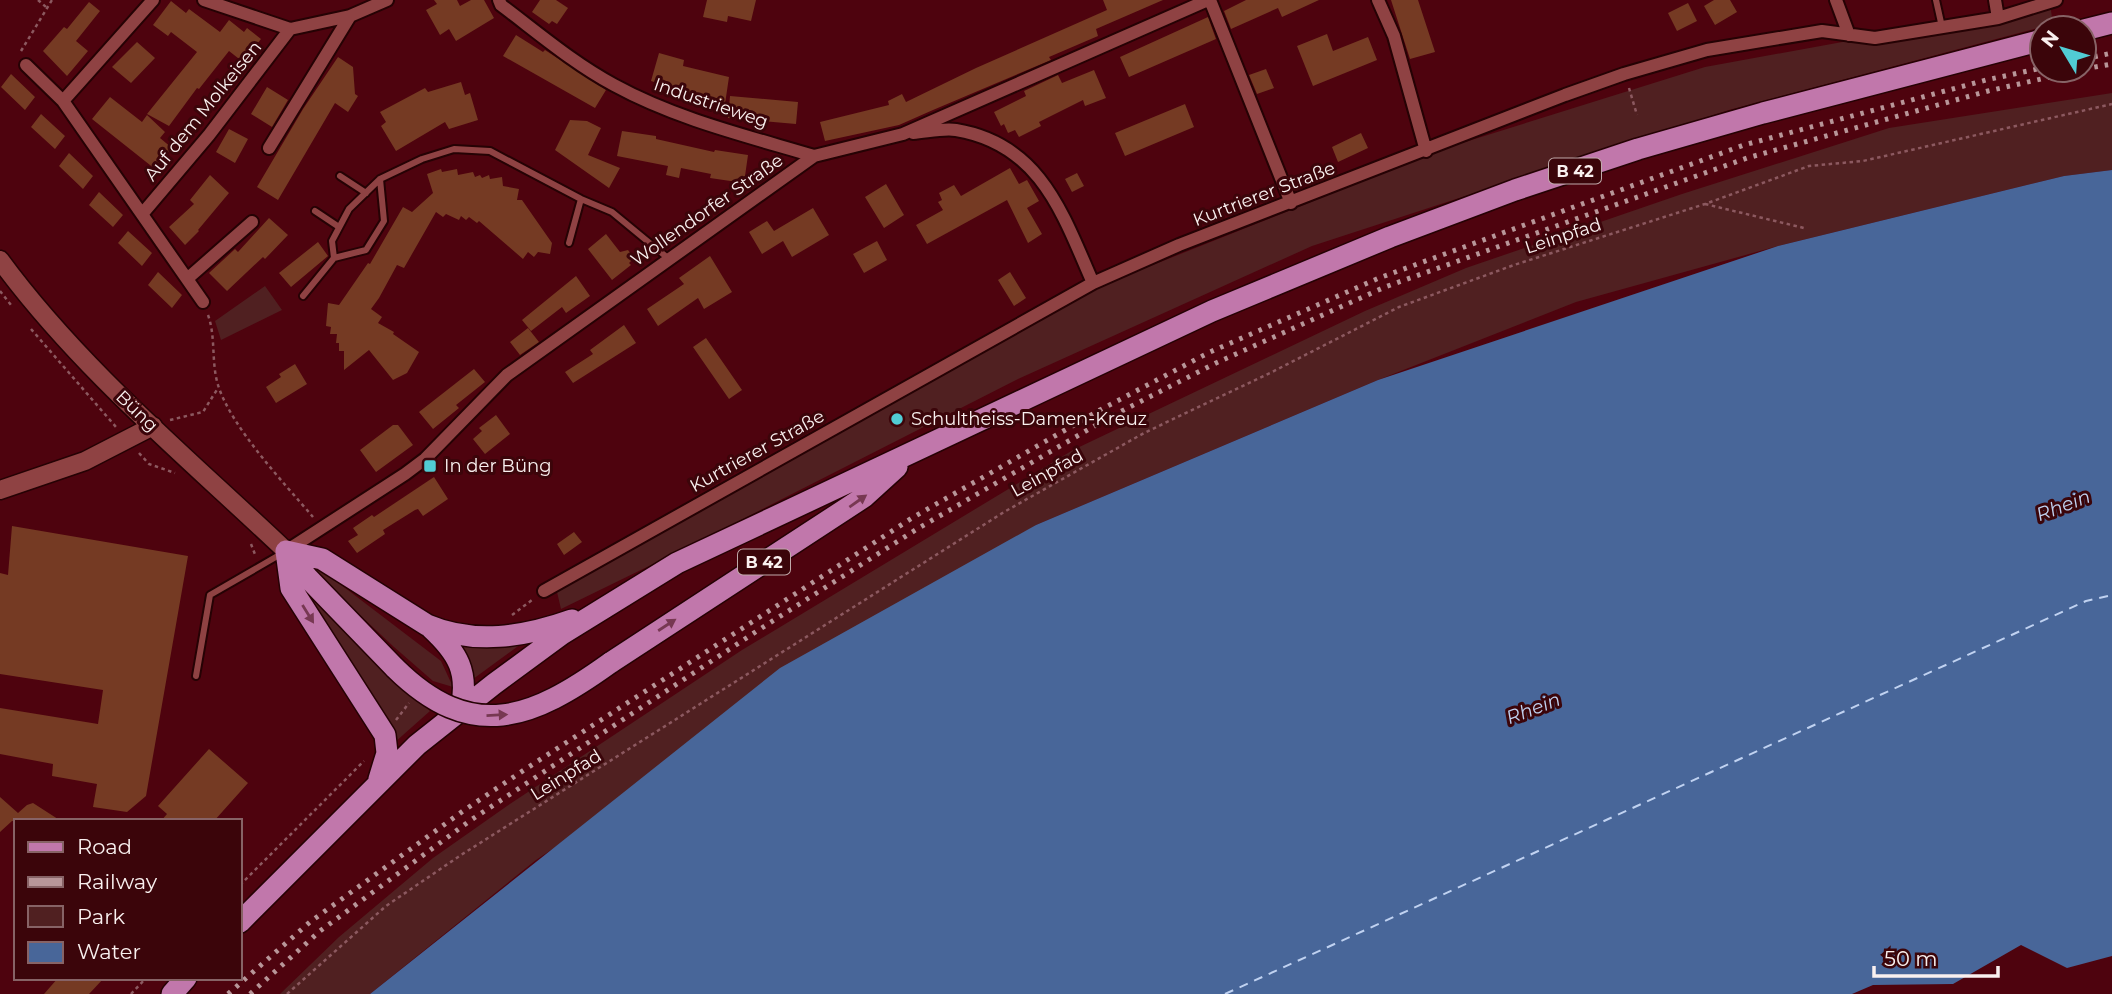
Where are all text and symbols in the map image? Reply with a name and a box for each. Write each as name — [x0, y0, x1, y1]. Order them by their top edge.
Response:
north arrow — [2028, 14, 2098, 84]
text: N — [2036, 26, 2064, 52]
street label: Auf dem Molkeisen — [140, 37, 266, 185]
street label: Industrieweg — [651, 73, 771, 133]
street label: Wollendorfer Straße — [627, 149, 787, 271]
street label: Kurtrierer Straße — [1190, 157, 1338, 231]
road number: B 42 — [1549, 158, 1601, 183]
street label: Leinpfad — [1522, 213, 1604, 259]
street label: Büng — [111, 386, 163, 436]
street label: Kurtrierer Straße — [686, 405, 828, 497]
place label: Schultheiss-Damen-Kreuz — [911, 408, 1147, 430]
marker: Schultheiss-Damen-Kreuz — [889, 411, 905, 427]
street label: Leinpfad — [1007, 444, 1087, 502]
place label: In der Büng — [444, 455, 552, 477]
marker: In der Büng — [422, 458, 438, 474]
water label: Rhein — [2033, 485, 2093, 526]
one-way arrow — [849, 494, 867, 508]
road number: B 42 — [738, 550, 790, 575]
one-way arrow — [301, 604, 314, 624]
one-way arrow — [657, 619, 677, 632]
water label: Rhein — [1503, 688, 1563, 729]
one-way arrow — [487, 709, 509, 720]
street label: Leinpfad — [527, 745, 605, 805]
legend — [14, 819, 242, 980]
text: Road — [77, 834, 132, 859]
text: Railway — [77, 869, 158, 894]
text: Park — [77, 904, 125, 929]
scale bar — [1874, 934, 1998, 978]
text: Water — [77, 939, 141, 964]
text: 50 m — [1884, 946, 1938, 971]

